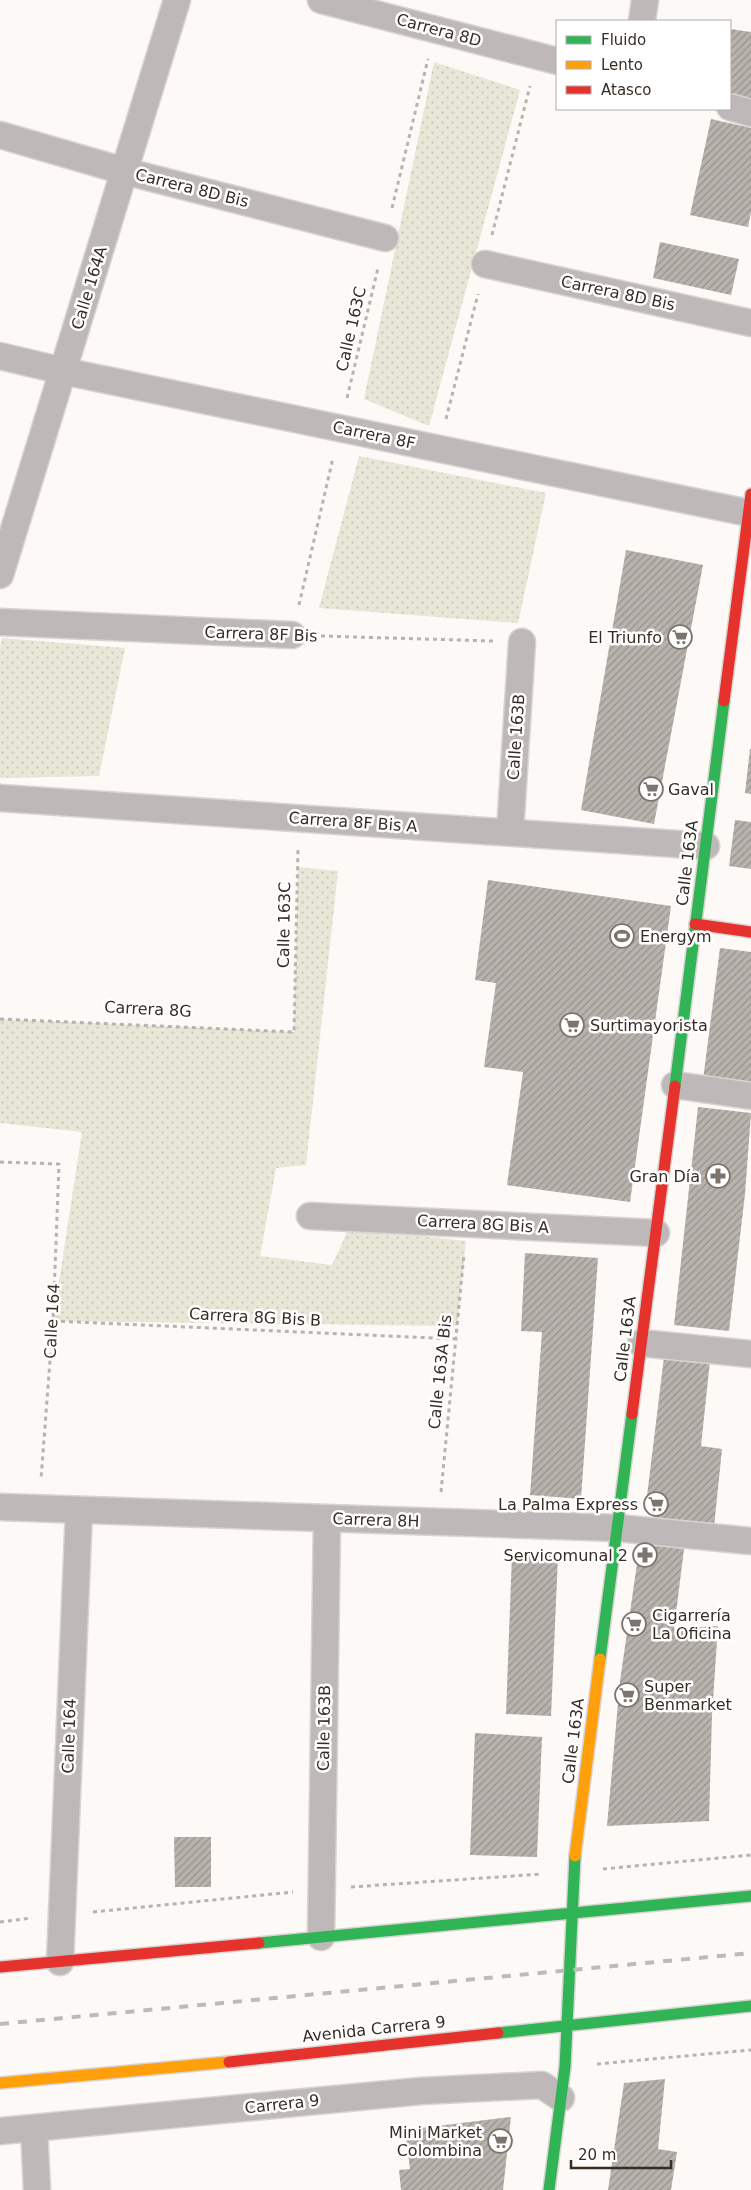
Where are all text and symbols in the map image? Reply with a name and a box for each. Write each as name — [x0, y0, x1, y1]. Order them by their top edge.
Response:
street label: Carrera 8D — [394, 10, 484, 50]
legend — [556, 20, 731, 110]
text: Fluido — [601, 31, 646, 49]
text: Lento — [601, 56, 643, 74]
text: Atasco — [601, 81, 651, 99]
street label: Carrera 8D Bis — [133, 165, 251, 211]
street label: Calle 164A — [67, 244, 111, 332]
street label: Carrera 8D Bis — [559, 272, 677, 314]
street label: Calle 163C — [332, 285, 370, 373]
street label: Carrera 8F — [331, 417, 417, 453]
street label: Carrera 8F Bis — [204, 623, 318, 645]
supermarket icon: El Triunfo — [667, 624, 693, 650]
place label: El Triunfo — [588, 628, 662, 647]
street label: Calle 163B — [504, 693, 528, 781]
supermarket icon: Gaval — [638, 776, 664, 802]
place label: Gaval — [668, 780, 714, 799]
street label: Carrera 8F Bis A — [288, 808, 418, 836]
street label: Calle 163A — [672, 819, 702, 907]
street label: Calle 163C — [274, 882, 294, 968]
sports icon: Energym — [609, 923, 635, 949]
place label: Energym — [640, 927, 712, 946]
street label: Carrera 8G — [104, 997, 192, 1021]
supermarket icon: Surtimayorista — [559, 1012, 585, 1038]
place label: Surtimayorista — [590, 1016, 708, 1035]
pharmacy icon: Gran Día — [705, 1163, 731, 1189]
place label: Gran Día — [629, 1167, 700, 1186]
street label: Carrera 8G Bis A — [416, 1211, 550, 1237]
street label: Calle 164 — [41, 1283, 63, 1359]
street label: Calle 163A — [610, 1295, 640, 1383]
street label: Carrera 8G Bis B — [188, 1304, 322, 1330]
street label: Calle 163A Bis — [425, 1314, 455, 1430]
supermarket icon: La Palma Express — [643, 1491, 669, 1517]
place label: La Palma Express — [498, 1495, 638, 1514]
street label: Carrera 8H — [332, 1509, 420, 1531]
pharmacy icon: Servicomunal 2 — [632, 1542, 658, 1568]
place label: Servicomunal 2 — [504, 1546, 628, 1565]
place label: Cigarrería La Oficina — [652, 1606, 732, 1643]
supermarket icon: Cigarrería La Oficina — [621, 1611, 647, 1637]
place label: Super Benmarket — [644, 1677, 732, 1714]
supermarket icon: Super Benmarket — [614, 1682, 640, 1708]
street label: Calle 163B — [314, 1685, 334, 1771]
street label: Calle 163A — [558, 1697, 588, 1785]
street label: Calle 164 — [58, 1698, 80, 1774]
street label: Avenida Carrera 9 — [301, 2012, 447, 2046]
street label: Carrera 9 — [244, 2091, 320, 2117]
place label: Mini Market Colombina — [389, 2123, 482, 2160]
supermarket icon: Mini Market Colombina — [487, 2128, 513, 2154]
scale bar — [571, 2138, 671, 2170]
text: 20 m — [578, 2146, 616, 2164]

